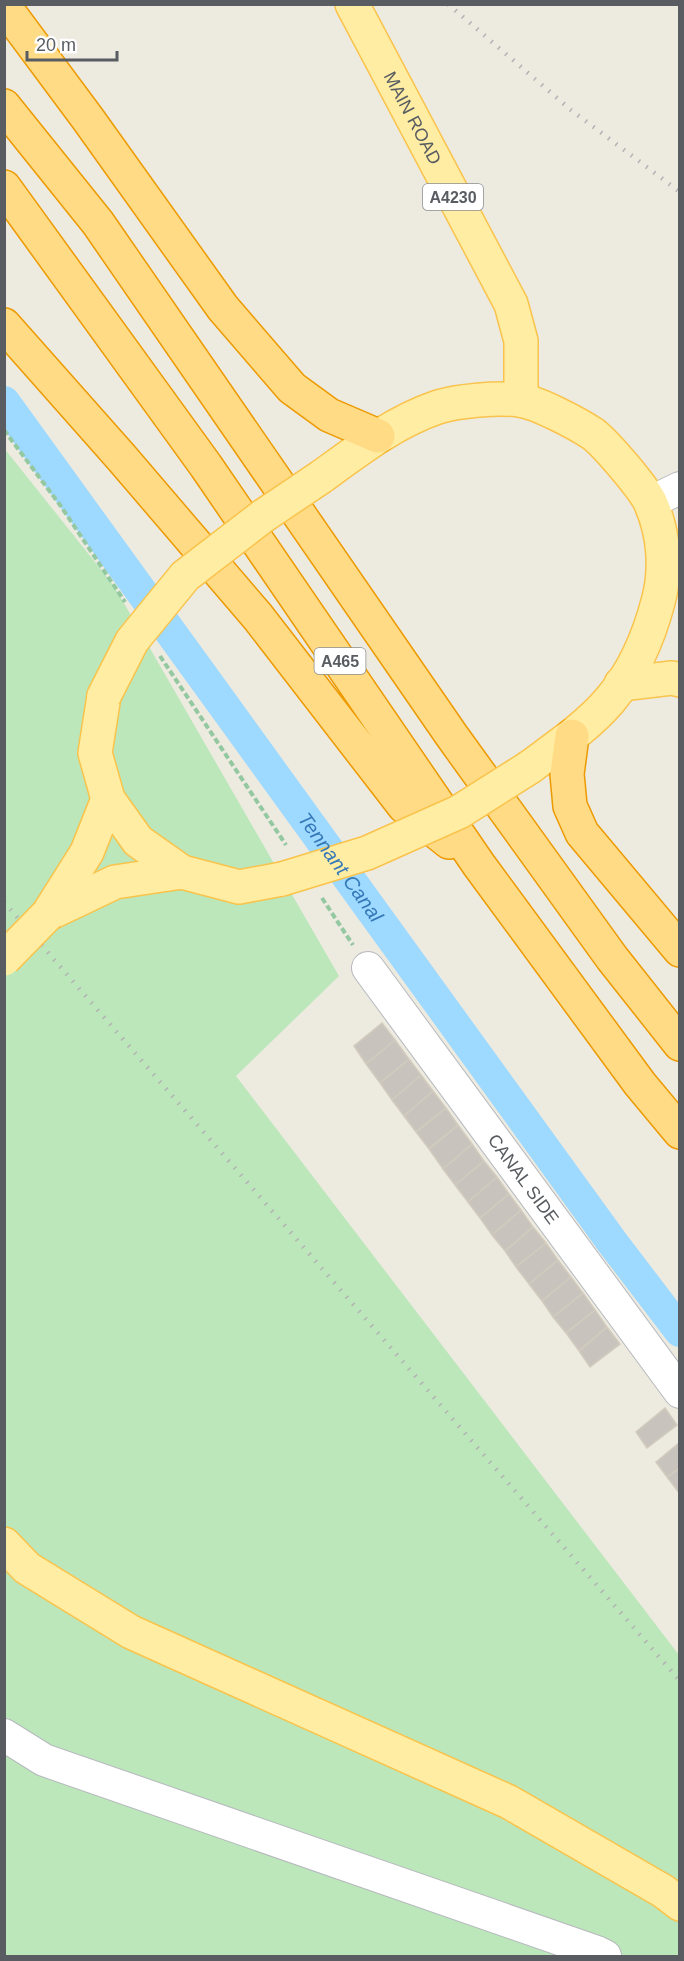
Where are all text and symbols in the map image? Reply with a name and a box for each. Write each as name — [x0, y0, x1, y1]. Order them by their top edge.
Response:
scale bar — [27, 24, 117, 62]
text: 20 m — [36, 35, 76, 55]
street label: MAIN ROAD — [380, 68, 445, 168]
road number: A4230 — [423, 184, 483, 210]
road number: A465 — [314, 648, 366, 674]
water label: Tennant Canal — [294, 808, 388, 926]
street label: CANAL SIDE — [484, 1130, 563, 1228]

